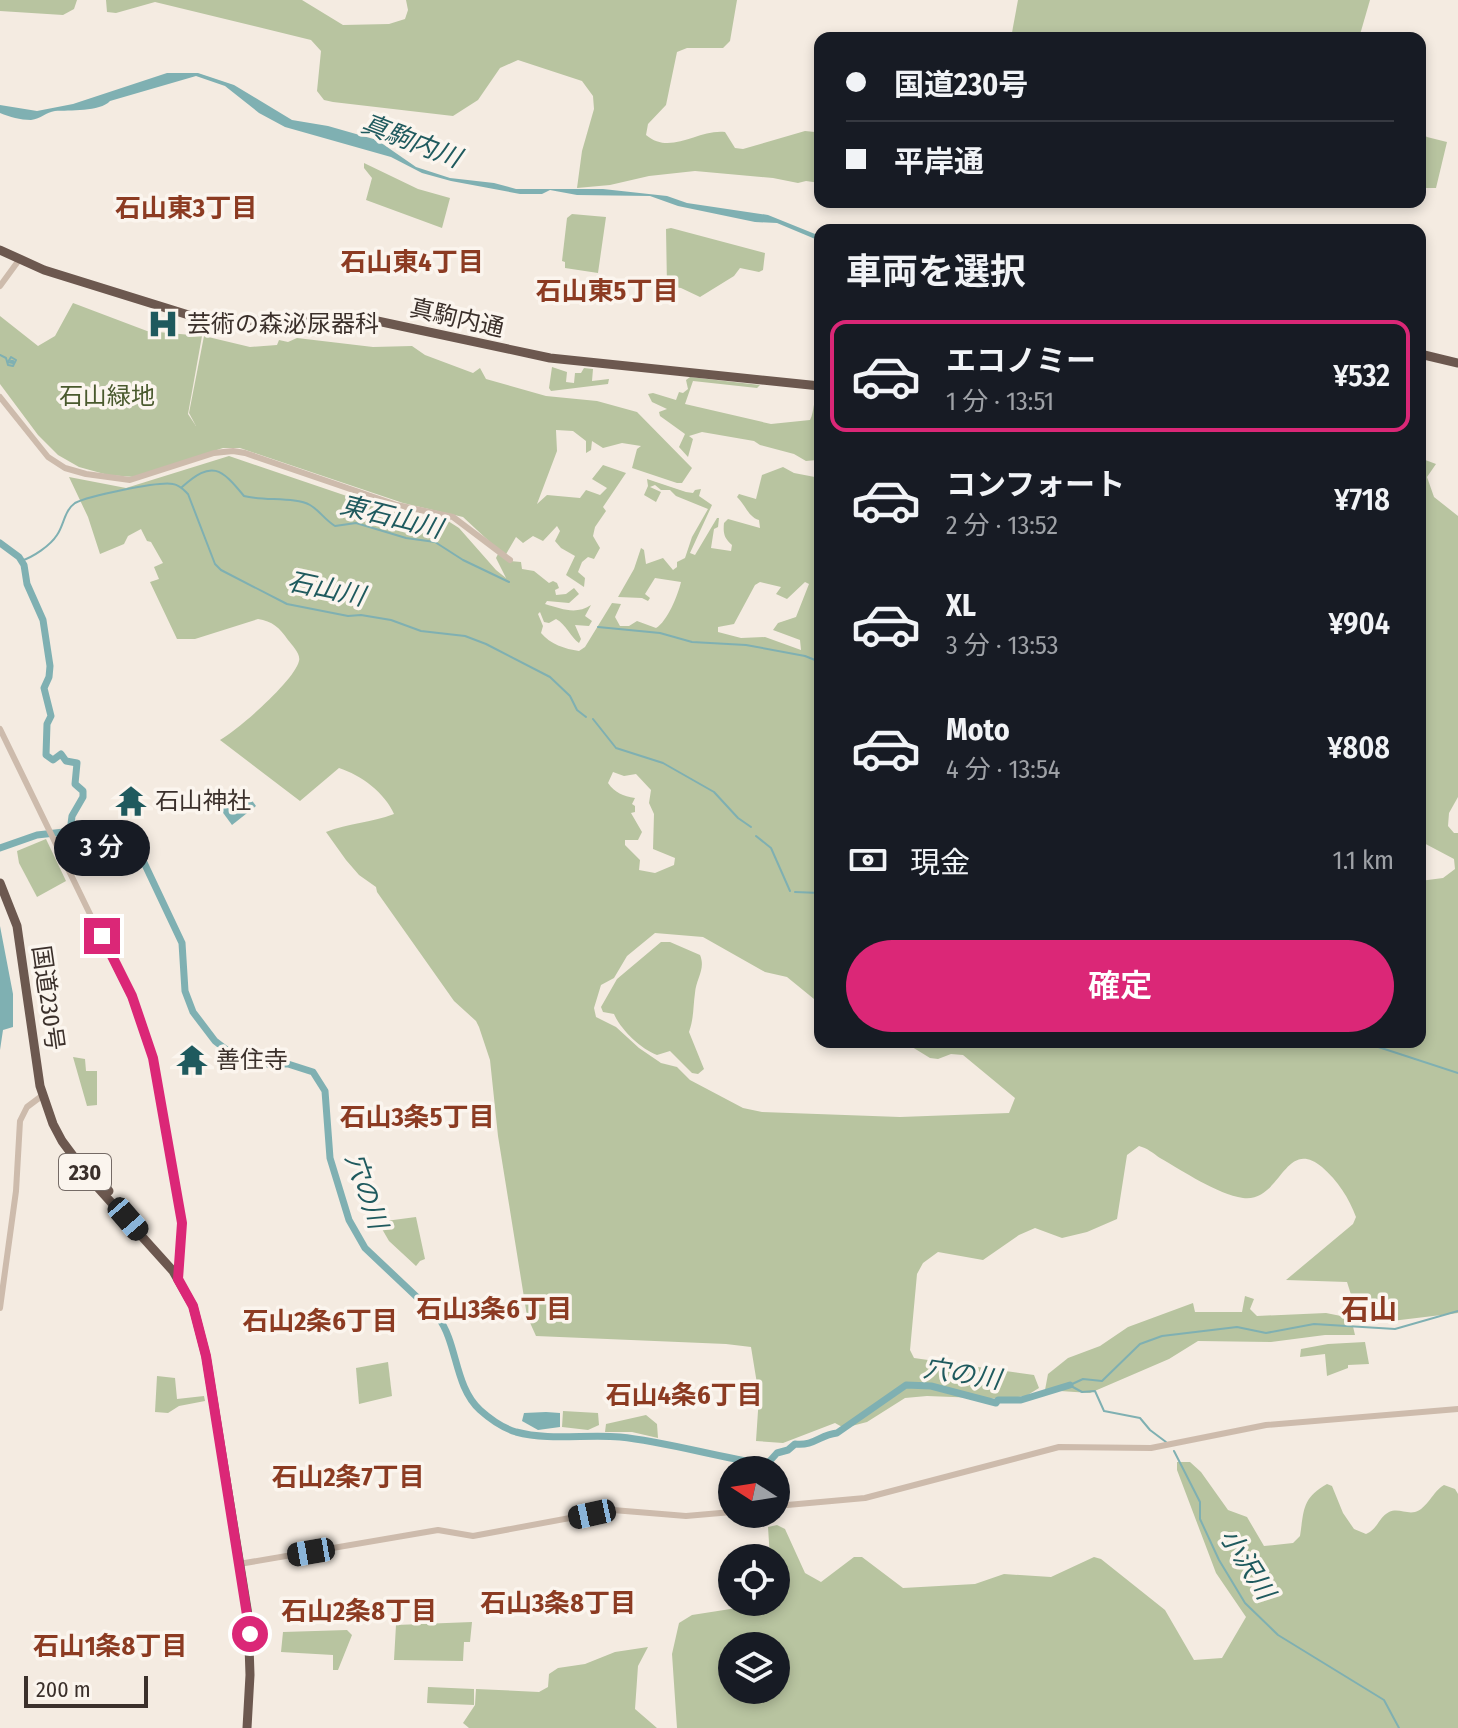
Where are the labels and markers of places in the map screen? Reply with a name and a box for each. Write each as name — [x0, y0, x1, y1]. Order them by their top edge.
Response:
hospital icon: 芸術の森泌尿器科 — [146, 307, 180, 341]
place label: 芸術の森泌尿器科 — [187, 310, 379, 338]
temple icon: 石山神社 — [114, 784, 148, 818]
place label: 石山神社 — [155, 787, 251, 815]
temple icon: 善住寺 — [175, 1043, 209, 1077]
place label: 善住寺 — [216, 1046, 288, 1074]

